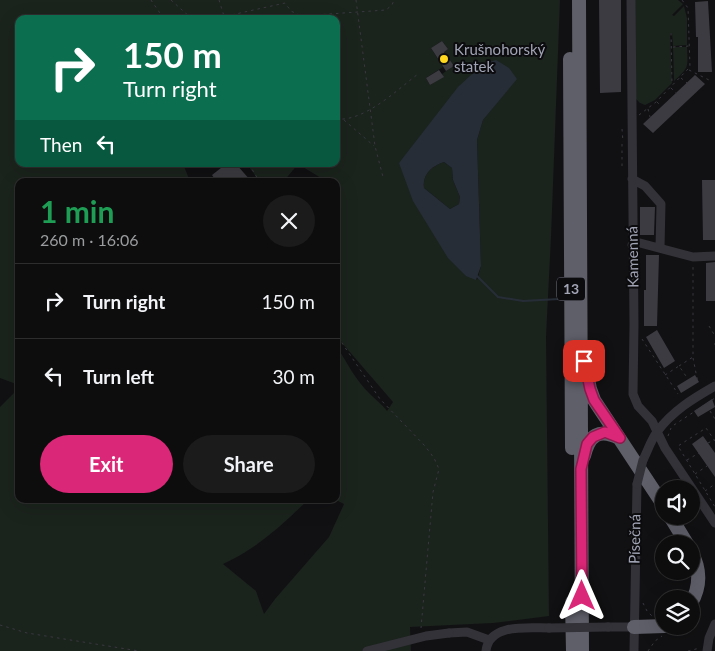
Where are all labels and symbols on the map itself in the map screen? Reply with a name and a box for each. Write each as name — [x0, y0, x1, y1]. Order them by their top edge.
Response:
place label: Krušnohorský statek — [454, 40, 546, 75]
marker: Krušnohorský statek — [438, 53, 450, 65]
street label: Kamenná — [622, 226, 642, 288]
road number: 13 — [557, 278, 585, 300]
pin — [563, 340, 605, 382]
street label: Písečná — [625, 514, 643, 564]
position arrow — [555, 569, 607, 621]

